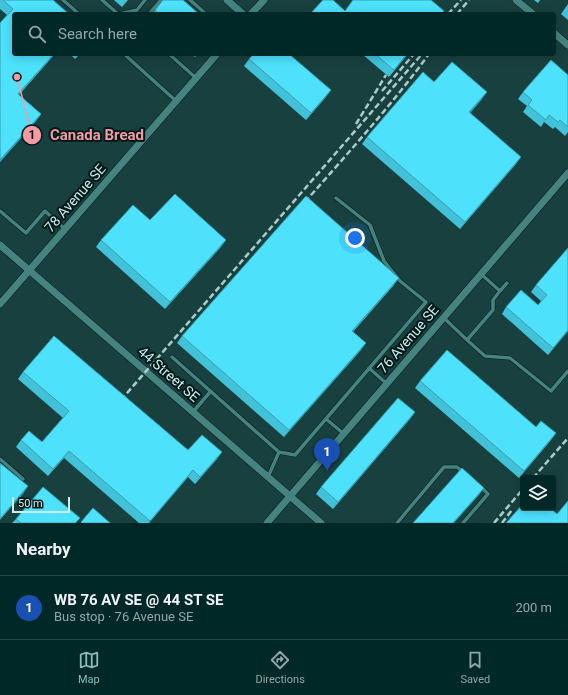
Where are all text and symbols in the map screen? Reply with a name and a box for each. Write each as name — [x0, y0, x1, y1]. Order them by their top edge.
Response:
search box — [12, 12, 556, 56]
icon: search — [26, 23, 48, 45]
text: Search here — [58, 25, 137, 43]
callout: Canada Bread — [22, 121, 152, 148]
text: Canada Bread — [50, 126, 144, 144]
text: 1 — [29, 128, 35, 142]
street label: 78 Avenue SE — [41, 161, 109, 235]
your location — [345, 228, 365, 248]
street label: 76 Avenue SE — [374, 302, 442, 376]
street label: 44 Street SE — [135, 343, 203, 405]
pin: 1 — [314, 438, 340, 471]
map controls — [520, 475, 556, 511]
button: layers — [520, 475, 556, 511]
scale bar — [12, 495, 70, 514]
text: 50 m — [18, 497, 43, 510]
text: Nearby — [16, 539, 71, 559]
text: WB 76 AV SE @ 44 ST SE — [54, 591, 223, 609]
text: 1 — [25, 600, 33, 615]
text: 200 m — [515, 600, 552, 615]
text: Bus stop · 76 Avenue SE — [54, 609, 193, 624]
tab: Map — [78, 649, 100, 686]
tab: Directions — [255, 649, 305, 686]
tab: Saved — [460, 649, 490, 686]

